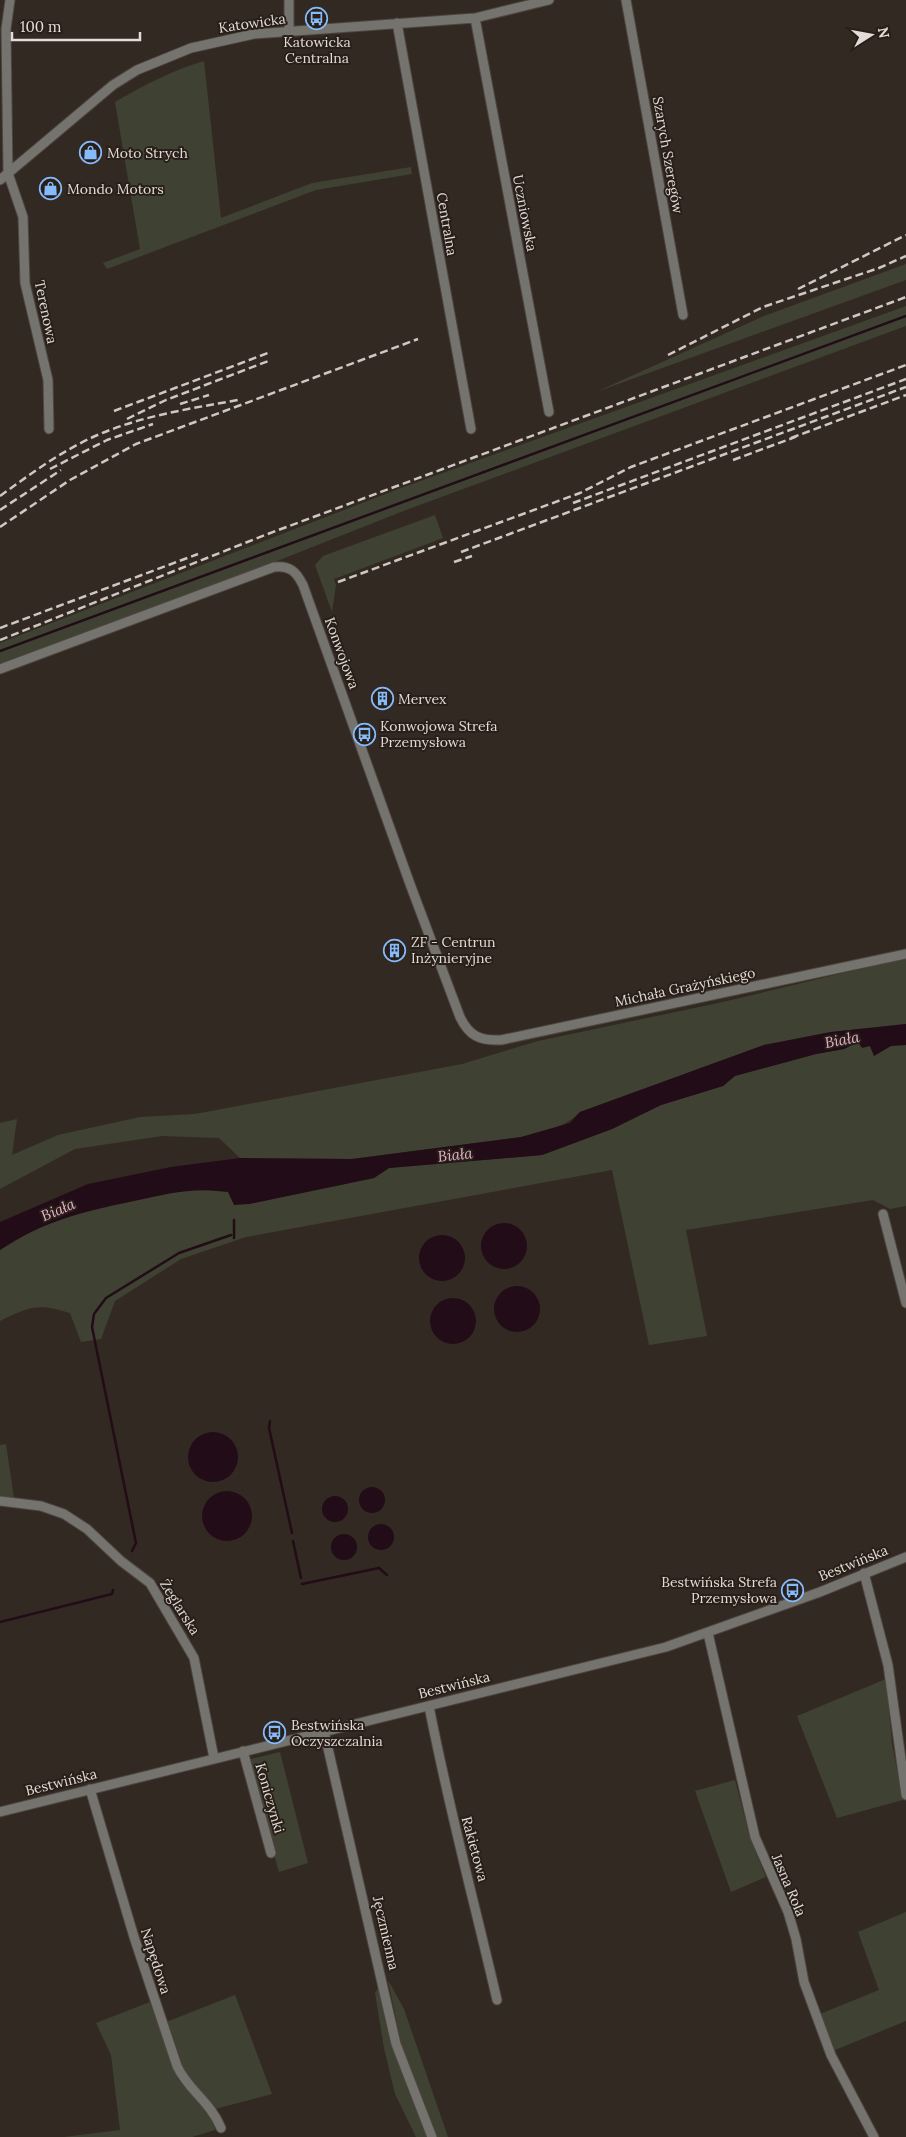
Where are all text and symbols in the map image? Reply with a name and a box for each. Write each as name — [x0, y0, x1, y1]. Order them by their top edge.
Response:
bus stop icon: Katowicka Centralna — [305, 7, 329, 31]
street label: Katowicka — [217, 9, 287, 37]
scale bar — [12, 10, 140, 42]
north arrow — [846, 10, 896, 60]
text: 100 m — [20, 17, 61, 36]
text: N — [874, 25, 894, 40]
place label: Katowicka Centralna — [283, 33, 351, 67]
street label: Szarych Szeregów — [649, 95, 687, 216]
shop icon: Moto Strych — [79, 141, 103, 165]
place label: Moto Strych — [107, 144, 188, 162]
street label: Uczniowska — [509, 173, 541, 253]
shop icon: Mondo Motors — [39, 177, 63, 201]
place label: Mondo Motors — [67, 180, 164, 198]
street label: Centralna — [433, 191, 461, 257]
street label: Terenowa — [31, 279, 61, 345]
street label: Konwojowa — [321, 615, 363, 691]
building icon: Mervex — [370, 687, 394, 711]
place label: Mervex — [398, 690, 447, 708]
place label: Konwojowa Strefa Przemysłowa — [380, 717, 498, 751]
bus stop icon: Konwojowa Strefa Przemysłowa — [352, 722, 376, 746]
place label: ZF - Centrun Inżynieryjne — [411, 933, 496, 967]
building icon: ZF - Centrun Inżynieryjne — [383, 938, 407, 962]
street label: Michała Grażyńskiego — [613, 963, 757, 1011]
water label: Biała — [823, 1027, 862, 1052]
water label: Biała — [437, 1143, 474, 1166]
water label: Biała — [38, 1194, 78, 1225]
street label: Bestwińska — [816, 1541, 890, 1585]
place label: Bestwińska Strefa Przemysłowa — [661, 1573, 777, 1607]
street label: Żeglarska — [156, 1576, 204, 1638]
bus stop icon: Bestwińska Strefa Przemysłowa — [781, 1578, 805, 1602]
street label: Bestwińska — [416, 1667, 492, 1703]
place label: Bestwińska Oczyszczalnia — [291, 1716, 383, 1750]
bus stop icon: Bestwińska Oczyszczalnia — [263, 1721, 287, 1745]
street label: Koniczynki — [251, 1761, 289, 1835]
street label: Bestwińska — [23, 1764, 99, 1800]
street label: Rakietowa — [458, 1814, 492, 1884]
street label: Jasna Rola — [767, 1850, 810, 1919]
street label: Jęczmienna — [369, 1893, 403, 1972]
street label: Napędowa — [137, 1926, 175, 1996]

